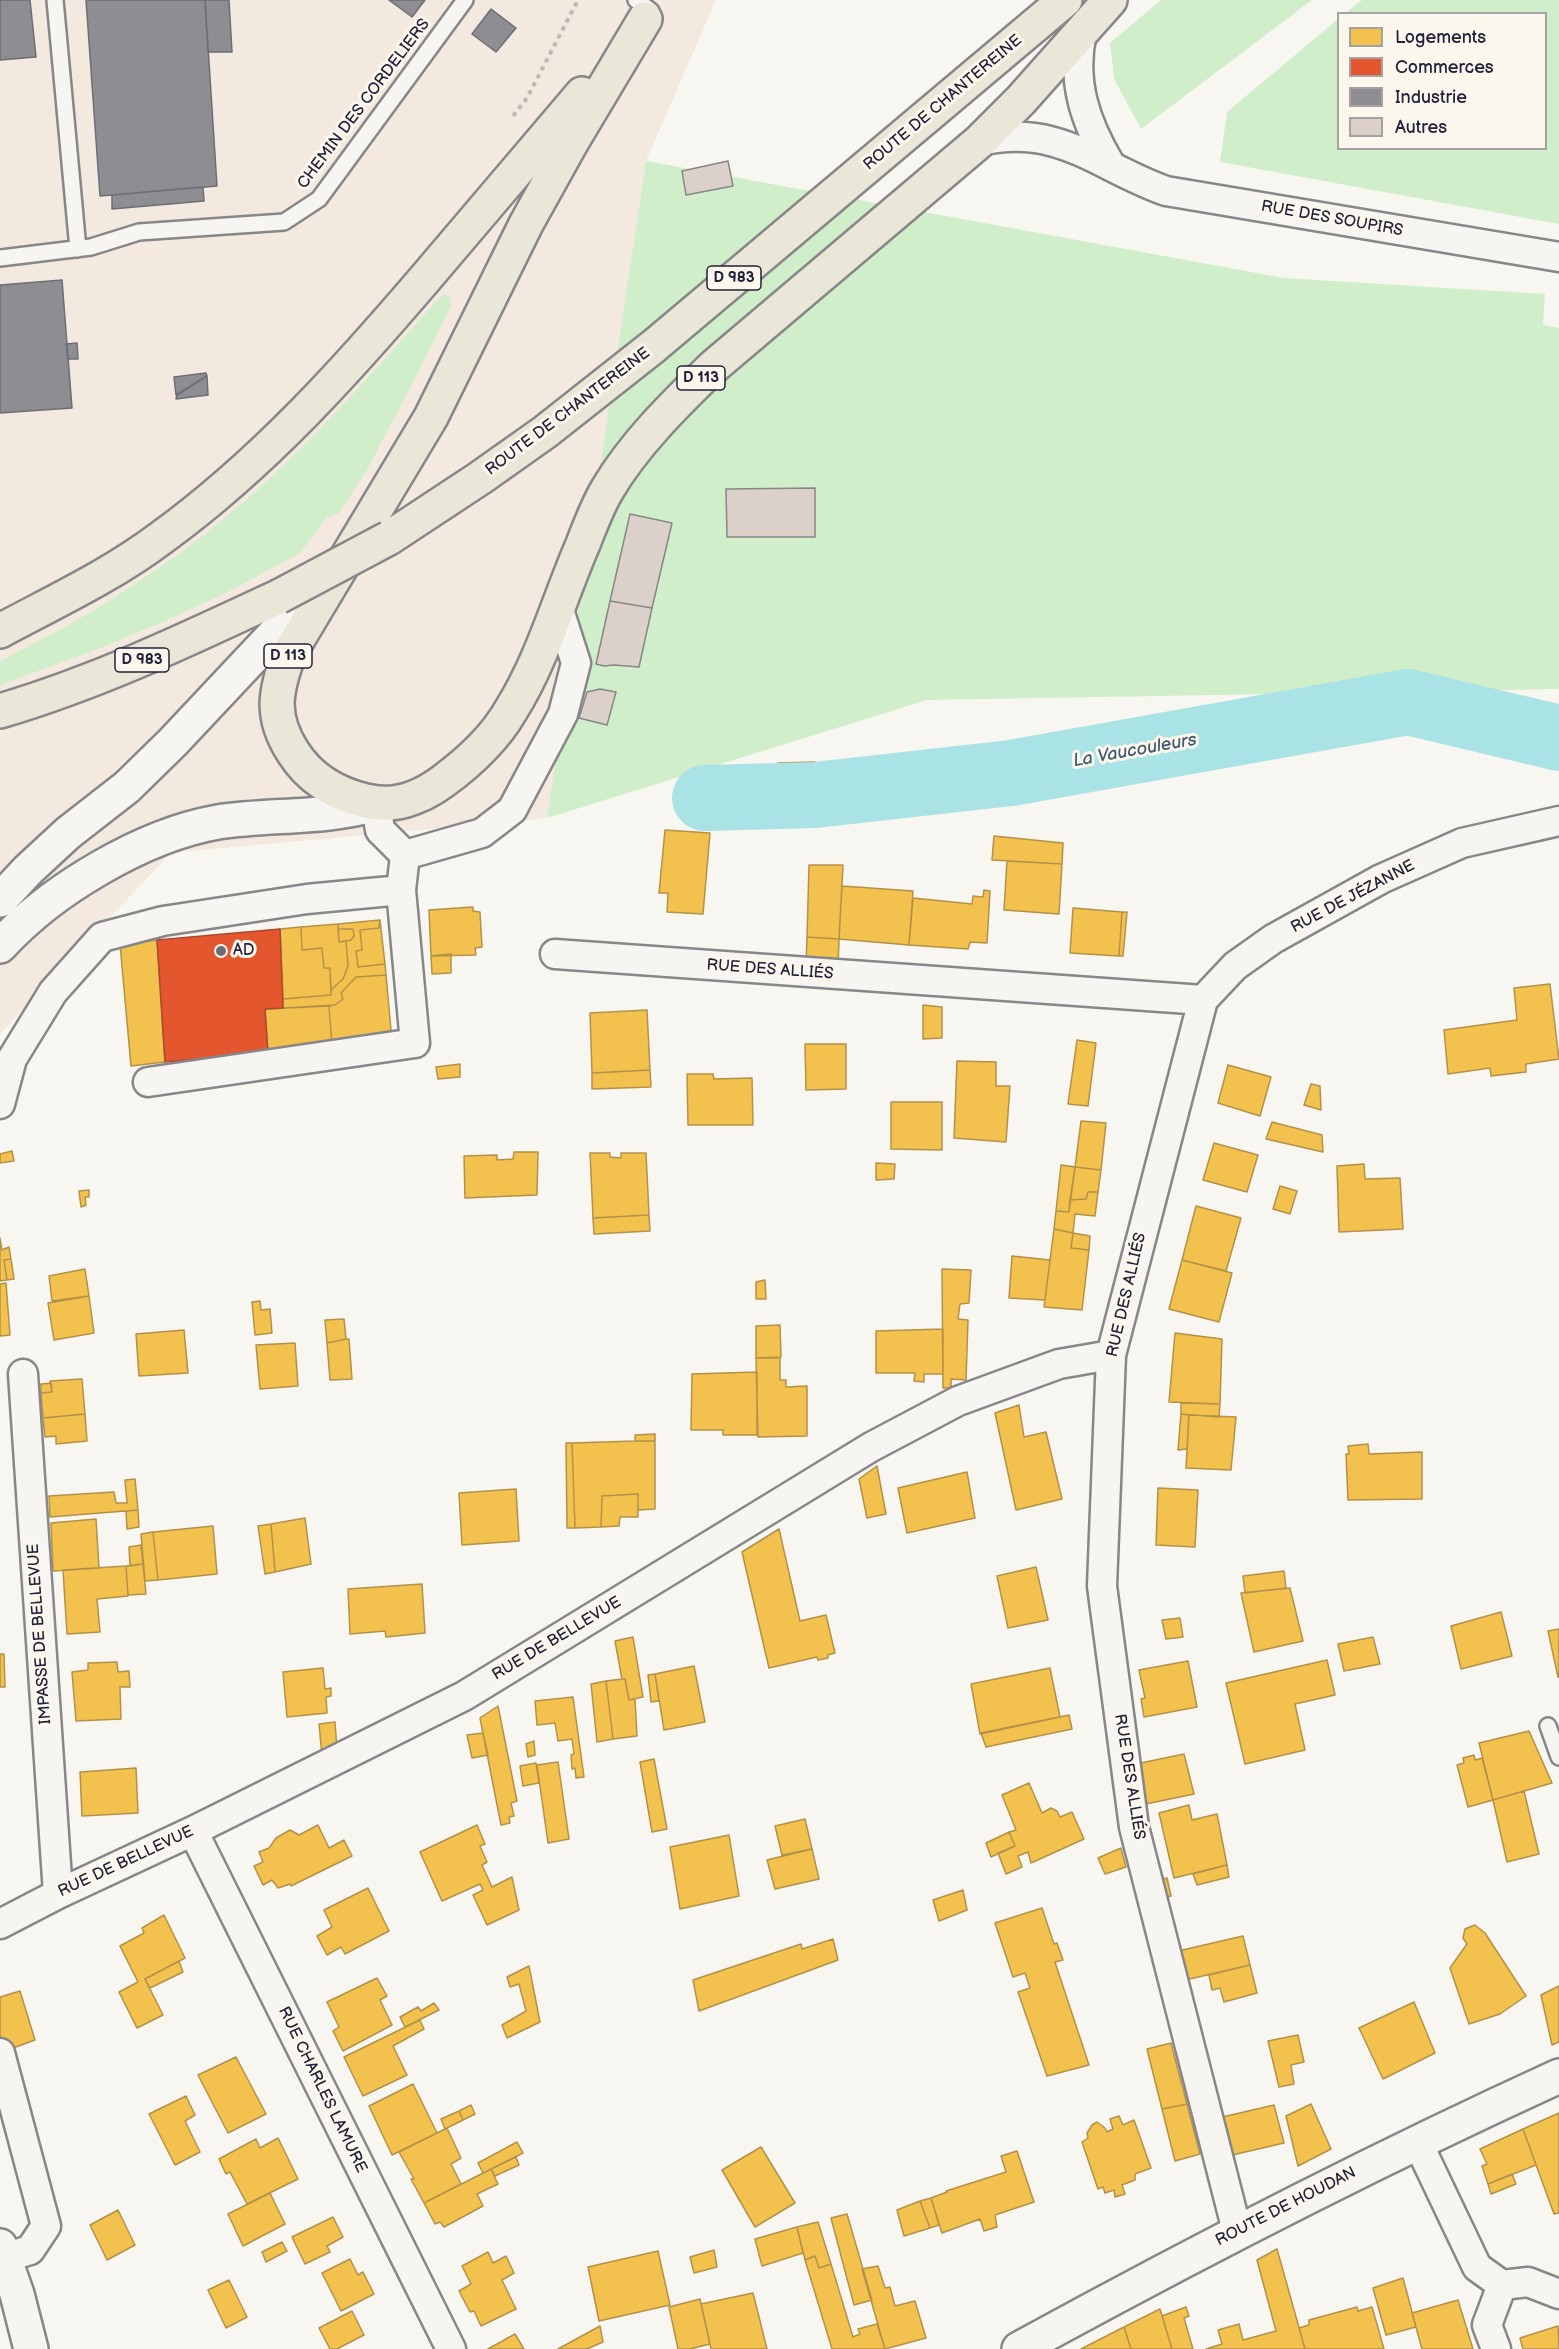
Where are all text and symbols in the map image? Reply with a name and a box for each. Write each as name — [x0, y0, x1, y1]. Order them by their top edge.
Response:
legend — [1337, 12, 1547, 150]
street label: CHEMIN DES CORDELIERS — [294, 15, 434, 193]
text: Logements — [1395, 27, 1486, 48]
street label: ROUTE DE CHANTEREINE — [860, 31, 1026, 175]
text: Commerces — [1395, 57, 1494, 78]
text: Industrie — [1395, 87, 1467, 108]
text: Autres — [1395, 117, 1447, 138]
street label: RUE DES SOUPIRS — [1260, 197, 1404, 241]
road number: D 983 — [707, 266, 761, 290]
street label: ROUTE DE CHANTEREINE — [482, 344, 654, 480]
road number: D 113 — [677, 366, 725, 390]
road number: D 113 — [264, 644, 312, 668]
road number: D 983 — [115, 648, 169, 672]
water label: La Vaucouleurs — [1072, 730, 1198, 772]
street label: RUE DE JÉZANNE — [1288, 856, 1418, 938]
place label: AD — [233, 941, 254, 961]
marker: AD — [214, 944, 228, 958]
street label: RUE DES ALLIÉS — [706, 956, 834, 984]
street label: RUE DES ALLIÉS — [1103, 1231, 1151, 1359]
street label: IMPASSE DE BELLEVUE — [24, 1543, 56, 1725]
street label: RUE DE BELLEVUE — [489, 1593, 625, 1685]
street label: RUE DES ALLIÉS — [1110, 1713, 1148, 1841]
street label: RUE DE BELLEVUE — [55, 1822, 197, 1902]
street label: RUE CHARLES LAMURE — [273, 2004, 371, 2176]
street label: ROUTE DE HOUDAN — [1213, 2163, 1359, 2251]

